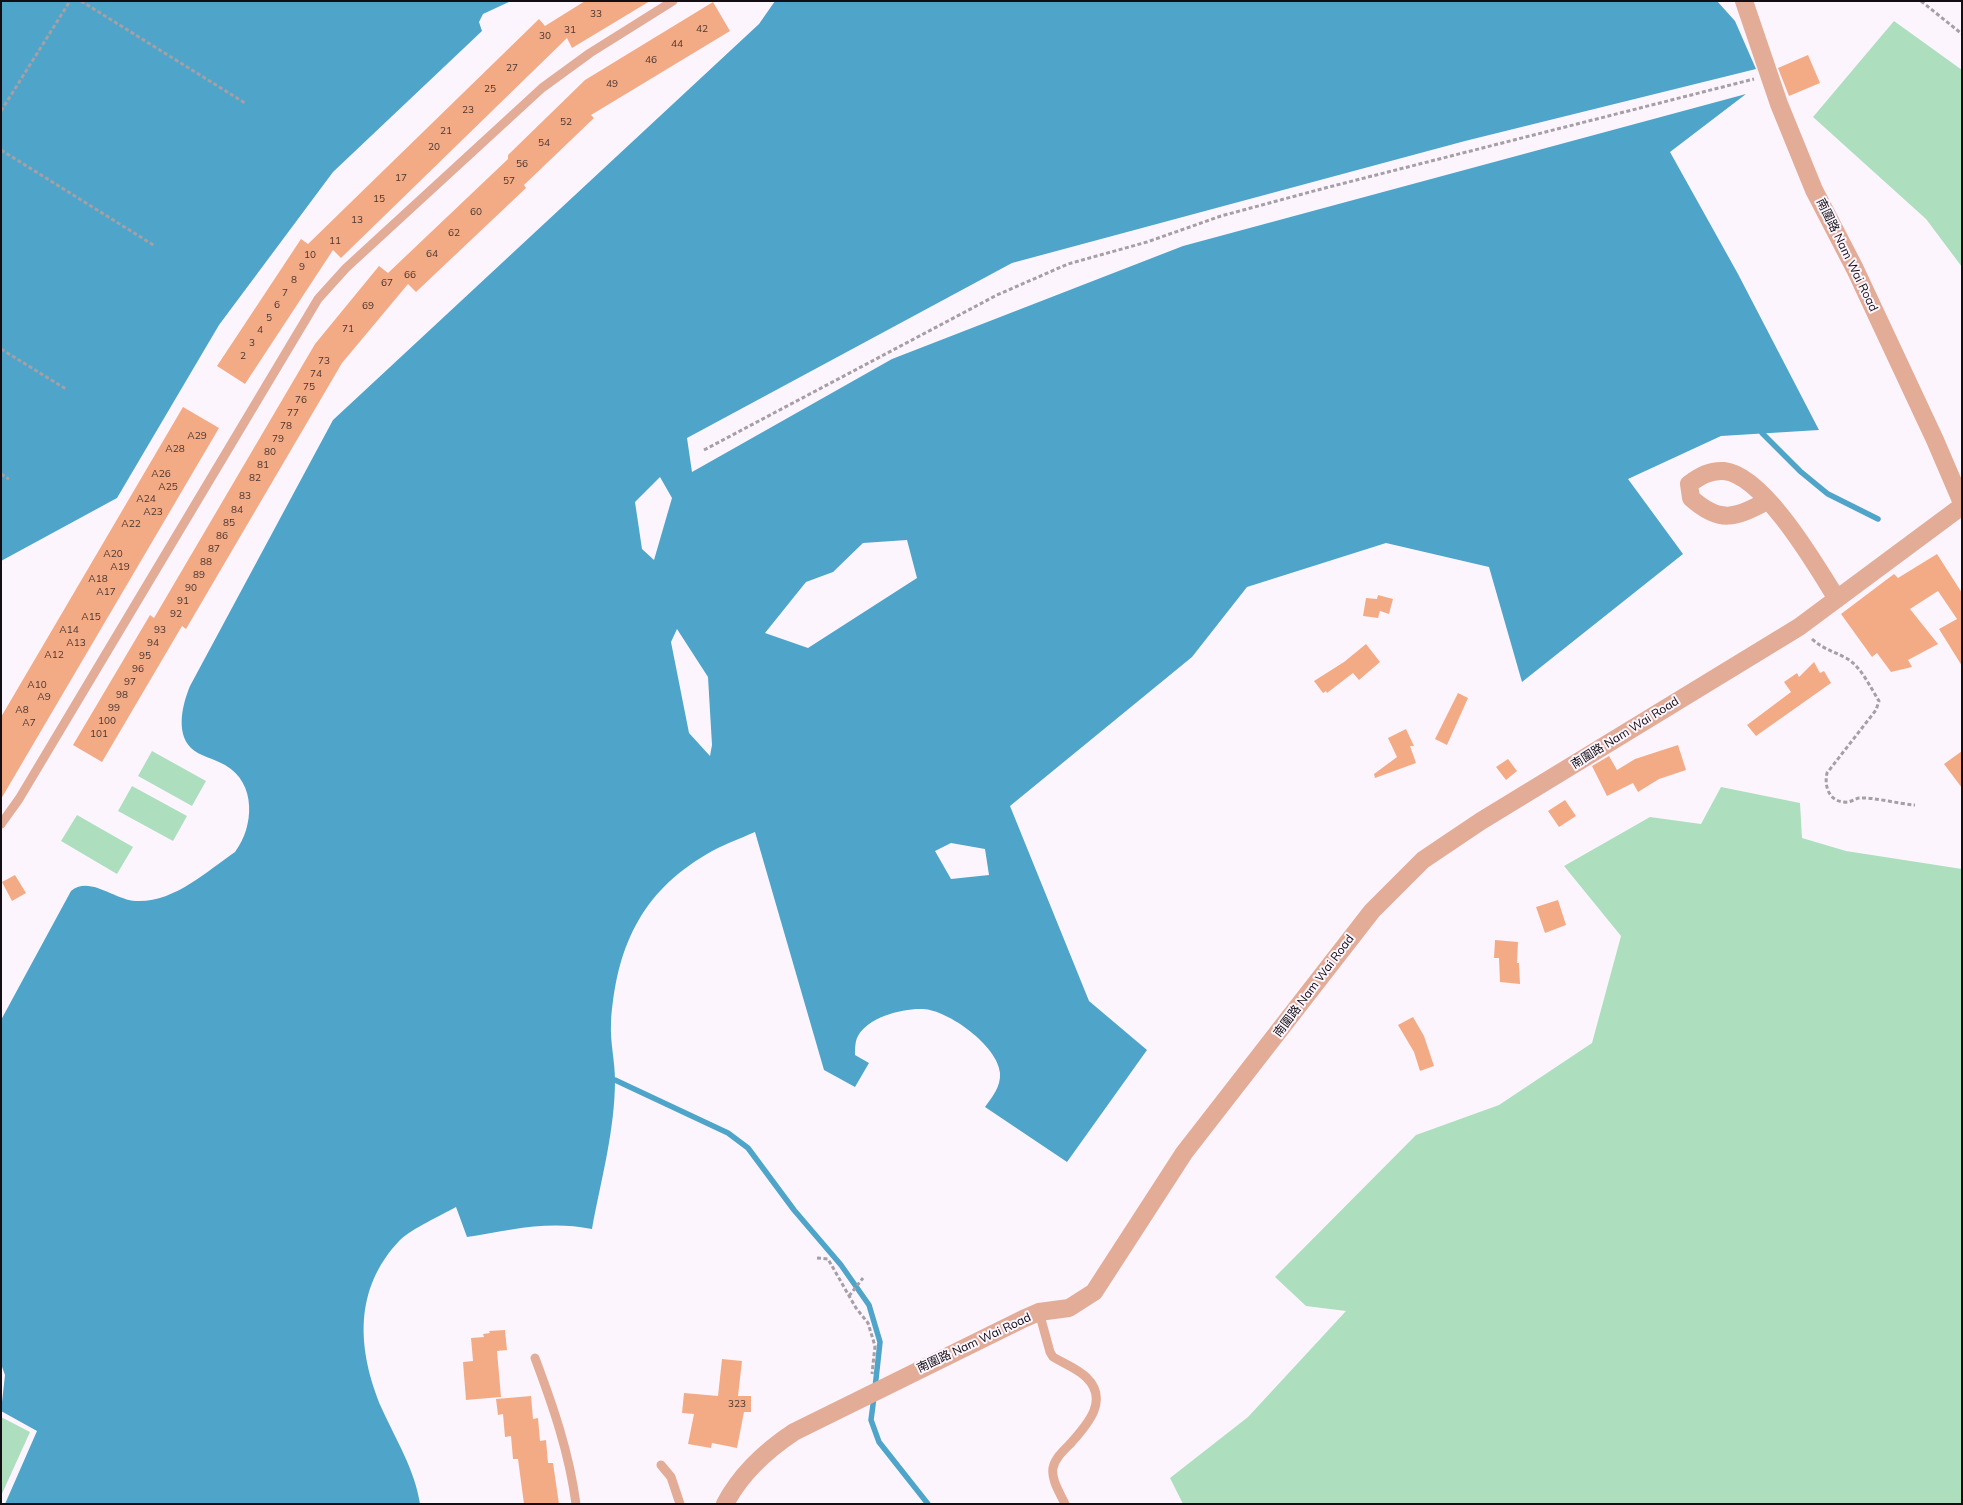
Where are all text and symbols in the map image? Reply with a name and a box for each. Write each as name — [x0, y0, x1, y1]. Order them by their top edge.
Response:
house number: 33 — [590, 8, 602, 20]
house number: 42 — [696, 23, 708, 35]
house number: 31 — [564, 24, 576, 36]
house number: 30 — [539, 30, 551, 42]
house number: 44 — [671, 38, 683, 50]
house number: 46 — [645, 54, 657, 66]
house number: 27 — [506, 62, 518, 74]
house number: 49 — [606, 78, 618, 90]
house number: 25 — [484, 83, 496, 95]
house number: 23 — [462, 104, 474, 116]
house number: 52 — [560, 116, 572, 128]
house number: 21 — [440, 125, 452, 137]
house number: 54 — [538, 137, 550, 149]
house number: 20 — [428, 141, 440, 153]
house number: 56 — [516, 158, 528, 170]
house number: 17 — [395, 172, 407, 184]
house number: 57 — [503, 175, 515, 187]
house number: 15 — [373, 193, 385, 205]
street label: 南圍路 Nam Wai Road — [1813, 196, 1881, 314]
house number: 60 — [470, 206, 482, 218]
house number: 13 — [351, 214, 363, 226]
house number: 62 — [448, 227, 460, 239]
house number: 11 — [329, 235, 341, 247]
house number: 64 — [426, 248, 438, 260]
house number: 10 — [304, 249, 316, 261]
house number: 9 — [299, 261, 305, 273]
house number: 66 — [404, 269, 416, 281]
house number: 8 — [291, 274, 297, 286]
house number: 67 — [381, 277, 393, 289]
house number: 7 — [282, 287, 288, 299]
house number: 6 — [274, 299, 280, 311]
house number: 69 — [362, 300, 374, 312]
house number: 5 — [266, 312, 272, 324]
house number: 71 — [342, 323, 354, 335]
house number: 4 — [257, 324, 263, 336]
house number: 3 — [249, 337, 255, 349]
house number: 2 — [240, 350, 246, 362]
house number: 73 — [318, 355, 330, 367]
house number: 74 — [310, 368, 322, 380]
house number: 75 — [303, 381, 315, 393]
house number: 76 — [295, 394, 307, 406]
house number: 77 — [287, 407, 299, 419]
house number: 78 — [280, 420, 292, 432]
house number: A29 — [187, 430, 207, 442]
house number: 79 — [272, 433, 284, 445]
house number: A28 — [165, 443, 185, 455]
house number: 80 — [264, 446, 276, 458]
house number: 81 — [257, 459, 269, 471]
house number: A26 — [151, 468, 171, 480]
house number: 82 — [249, 472, 261, 484]
house number: A25 — [158, 481, 178, 493]
house number: 83 — [239, 490, 251, 502]
house number: A24 — [136, 493, 156, 505]
house number: 84 — [231, 504, 243, 516]
house number: A23 — [143, 506, 163, 518]
house number: 85 — [223, 517, 235, 529]
house number: A22 — [121, 518, 141, 530]
house number: 86 — [216, 530, 228, 542]
house number: 87 — [208, 543, 220, 555]
house number: A20 — [103, 548, 123, 560]
house number: 88 — [200, 556, 212, 568]
house number: A19 — [110, 561, 130, 573]
house number: 89 — [193, 569, 205, 581]
house number: A18 — [88, 573, 108, 585]
house number: 90 — [185, 582, 197, 594]
house number: A17 — [96, 586, 116, 598]
house number: 91 — [177, 595, 189, 607]
house number: 92 — [170, 608, 182, 620]
house number: A15 — [81, 611, 101, 623]
house number: A14 — [59, 624, 79, 636]
house number: 93 — [154, 624, 166, 636]
house number: A13 — [66, 637, 86, 649]
house number: 94 — [147, 637, 159, 649]
house number: A12 — [44, 649, 64, 661]
house number: 95 — [139, 650, 151, 662]
house number: 96 — [132, 663, 144, 675]
house number: 97 — [124, 676, 136, 688]
house number: A10 — [27, 679, 47, 691]
house number: 98 — [116, 689, 128, 701]
house number: A9 — [37, 691, 51, 703]
street label: 南圍路 Nam Wai Road — [1569, 694, 1681, 772]
house number: 99 — [108, 702, 120, 714]
house number: A8 — [15, 704, 29, 716]
house number: 100 — [98, 715, 116, 727]
house number: A7 — [22, 717, 36, 729]
house number: 101 — [90, 728, 108, 740]
street label: 南圍路 Nam Wai Road — [1271, 932, 1357, 1040]
street label: 南圍路 Nam Wai Road — [915, 1310, 1033, 1376]
house number: 323 — [728, 1398, 746, 1410]

